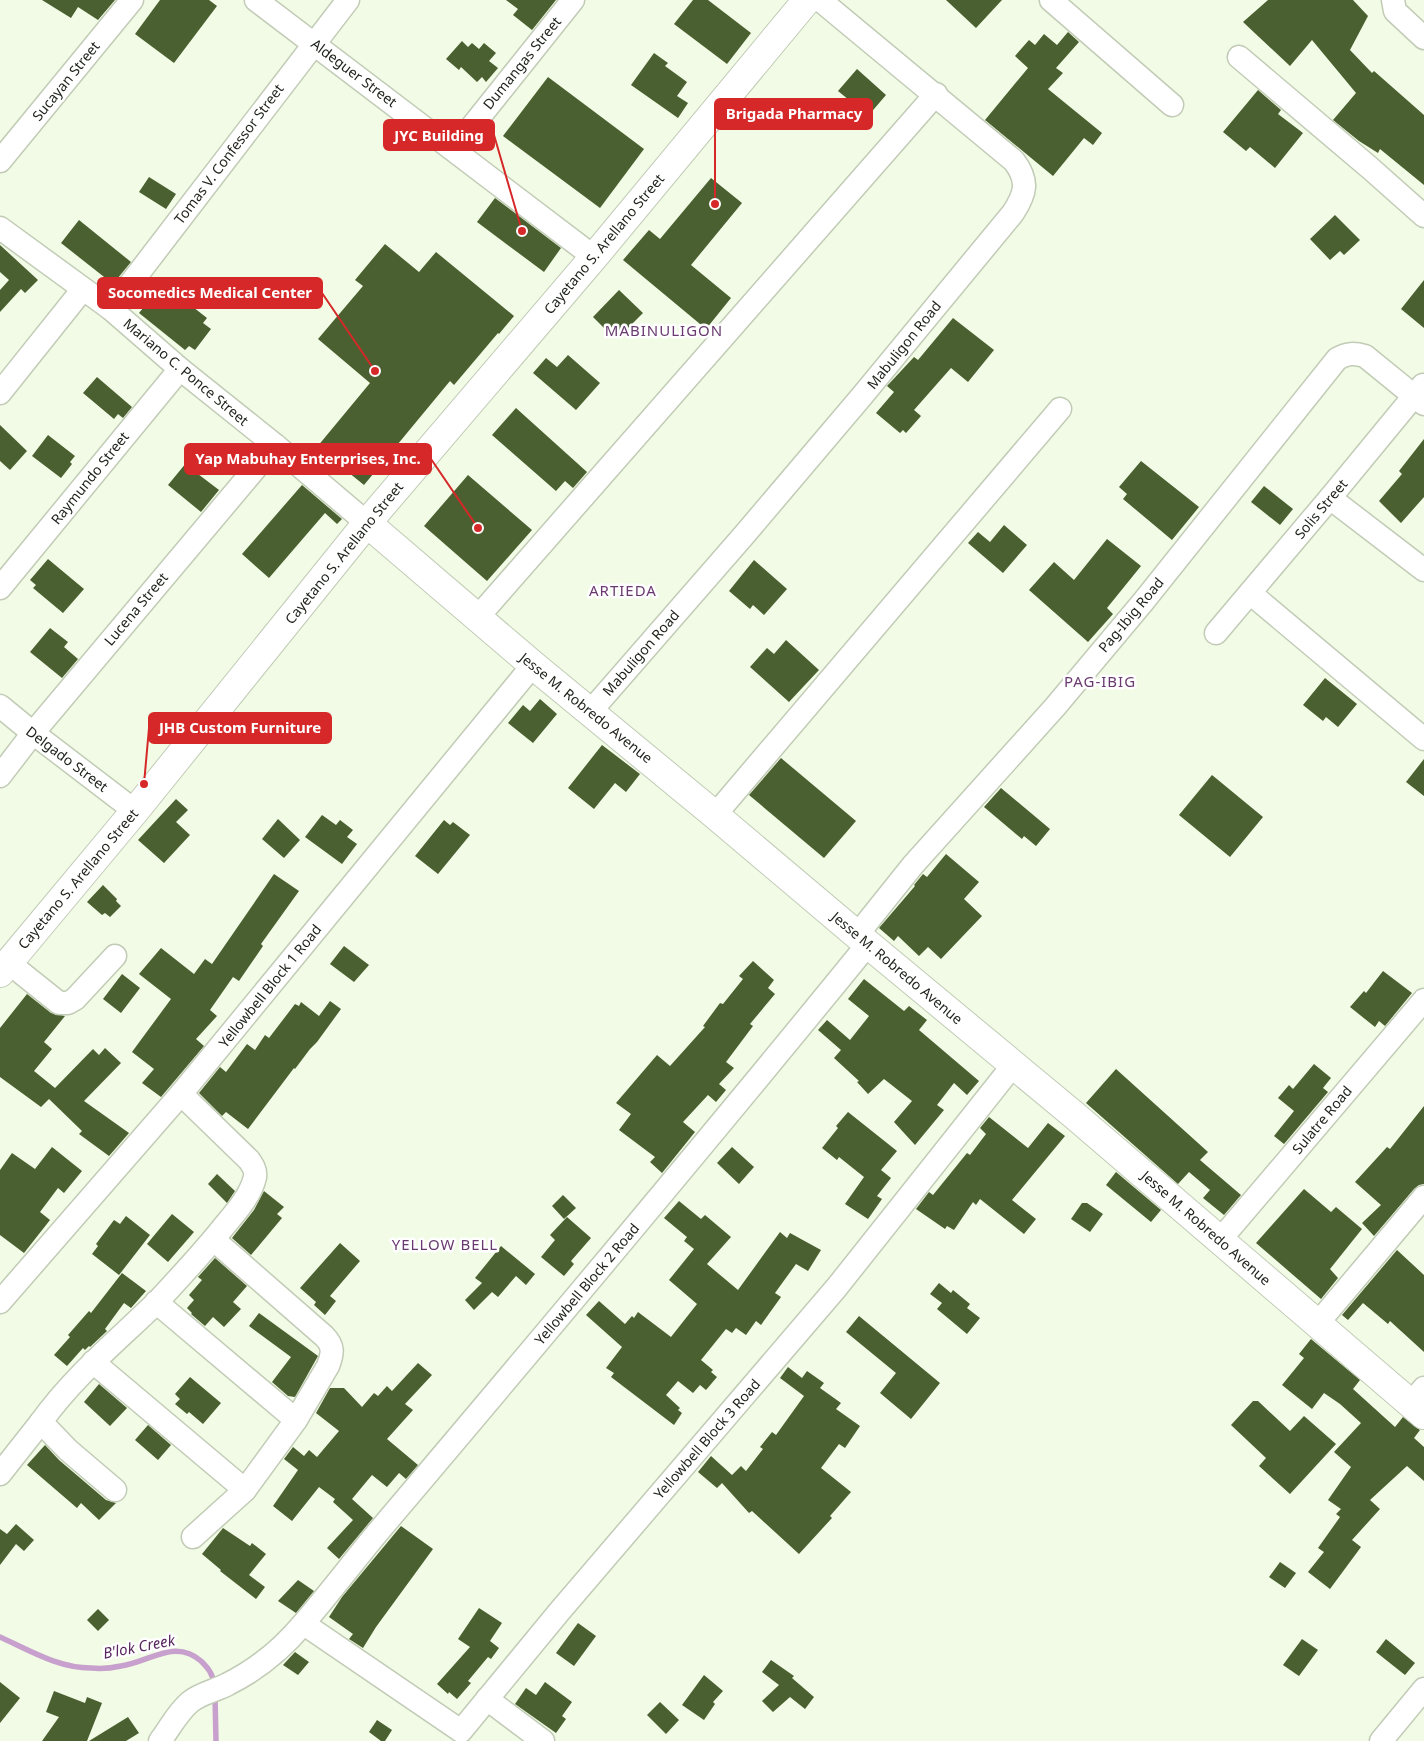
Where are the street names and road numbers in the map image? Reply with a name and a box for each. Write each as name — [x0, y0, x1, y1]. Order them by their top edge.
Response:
street label: Dumangas Street — [478, 12, 565, 113]
street label: Aldeguer Street — [308, 34, 401, 111]
street label: Sucayan Street — [28, 37, 104, 124]
street label: Tomas V. Confessor Street — [170, 80, 288, 228]
street label: Cayetano S. Arellano Street — [539, 169, 668, 318]
street label: Mabuligon Road — [862, 297, 945, 393]
street label: Mariano C. Ponce Street — [120, 314, 253, 430]
street label: Raymundo Street — [46, 427, 133, 528]
street label: Solis Street — [1290, 475, 1351, 543]
street label: Cayetano S. Arellano Street — [280, 478, 407, 628]
street label: Lucena Street — [99, 568, 172, 649]
street label: Pag-Ibig Road — [1094, 573, 1168, 656]
street label: Mabuligon Road — [598, 606, 683, 700]
street label: Jesse M. Robredo Avenue — [514, 647, 657, 767]
street label: Delgado Street — [22, 722, 112, 796]
street label: Cayetano S. Arellano Street — [13, 804, 142, 953]
street label: Jesse M. Robredo Avenue — [826, 906, 967, 1028]
street label: Yellowbell Block 1 Road — [214, 920, 325, 1051]
street label: Sulatre Road — [1287, 1082, 1356, 1158]
street label: Jesse M. Robredo Avenue — [1136, 1165, 1275, 1289]
street label: Yellowbell Block 2 Road — [530, 1219, 643, 1348]
street label: Yellowbell Block 3 Road — [649, 1375, 764, 1503]

